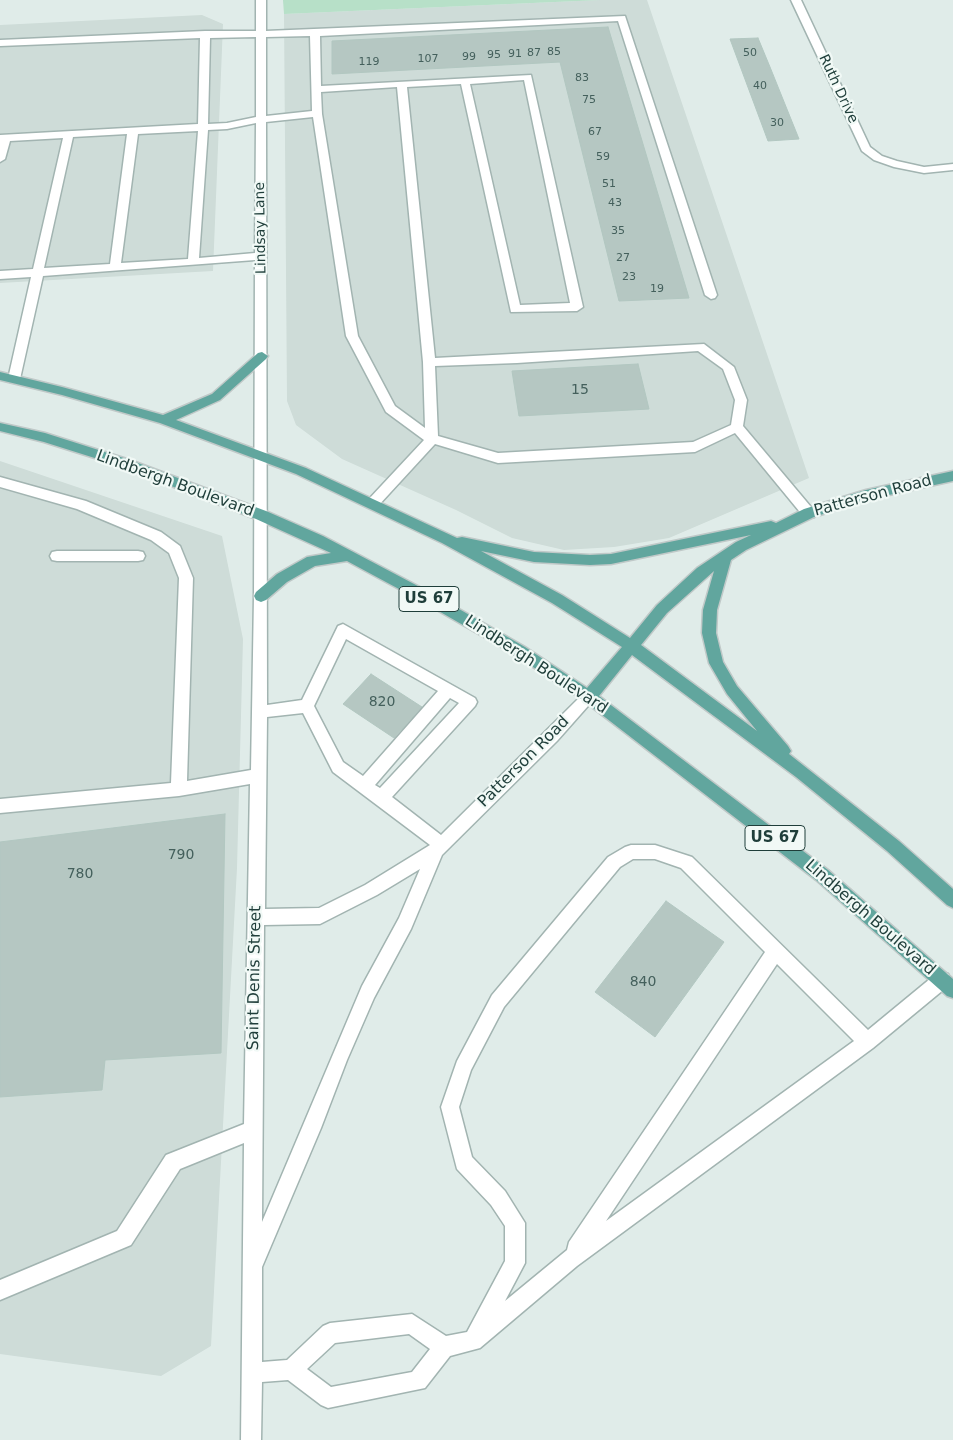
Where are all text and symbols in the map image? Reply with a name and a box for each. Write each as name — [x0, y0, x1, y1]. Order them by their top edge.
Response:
house number: 85 — [547, 45, 561, 59]
house number: 87 — [527, 46, 541, 60]
house number: 50 — [743, 46, 757, 60]
house number: 91 — [508, 47, 522, 61]
house number: 95 — [487, 48, 501, 62]
house number: 99 — [462, 50, 476, 64]
house number: 107 — [418, 52, 438, 66]
street label: Ruth Drive — [815, 52, 861, 126]
house number: 119 — [359, 55, 379, 69]
house number: 83 — [575, 71, 589, 85]
house number: 40 — [753, 79, 767, 93]
house number: 75 — [582, 93, 596, 107]
house number: 30 — [770, 116, 784, 130]
house number: 67 — [588, 125, 602, 139]
house number: 59 — [596, 150, 610, 164]
house number: 51 — [602, 177, 616, 191]
street label: Lindsay Lane — [252, 182, 270, 274]
house number: 43 — [608, 196, 622, 210]
house number: 35 — [611, 224, 625, 238]
house number: 27 — [616, 251, 630, 265]
house number: 23 — [622, 270, 636, 284]
house number: 19 — [650, 282, 664, 296]
house number: 15 — [571, 382, 589, 398]
street label: Lindbergh Boulevard — [94, 447, 256, 521]
street label: Patterson Road — [812, 471, 934, 521]
road number: US 67 — [399, 586, 459, 612]
street label: Lindbergh Boulevard — [461, 612, 611, 718]
house number: 820 — [369, 694, 395, 710]
street label: Patterson Road — [474, 712, 574, 812]
road number: US 67 — [745, 826, 805, 850]
house number: 790 — [168, 847, 194, 863]
street label: Lindbergh Boulevard — [801, 856, 939, 980]
house number: 780 — [67, 866, 93, 882]
street label: Saint Denis Street — [244, 905, 266, 1051]
house number: 840 — [630, 974, 656, 990]

